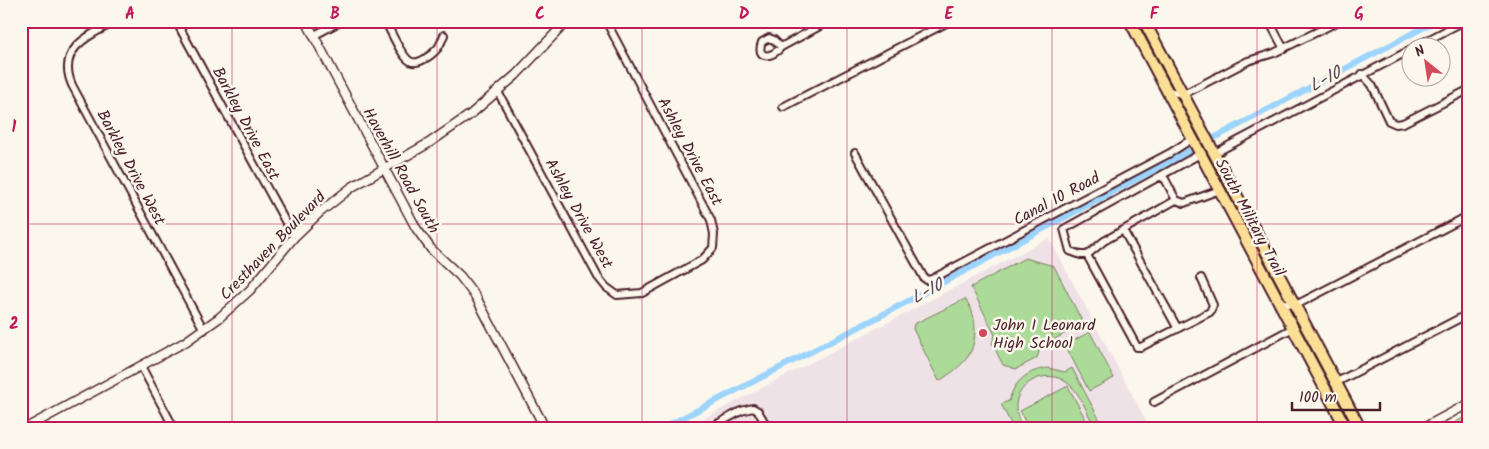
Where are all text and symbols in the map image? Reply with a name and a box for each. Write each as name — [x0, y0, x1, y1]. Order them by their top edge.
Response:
text: A — [125, 2, 135, 27]
text: B — [330, 2, 340, 27]
text: C — [535, 2, 545, 27]
text: D — [739, 2, 750, 27]
text: E — [945, 2, 955, 27]
text: F — [1150, 2, 1160, 27]
text: G — [1354, 2, 1364, 27]
north arrow — [1402, 38, 1452, 88]
text: N — [1411, 40, 1429, 63]
water label: L-10 — [1304, 58, 1350, 101]
street label: Barkley Drive East — [205, 63, 286, 186]
street label: Ashley Drive East — [651, 93, 729, 211]
street label: Haverhill Road South — [356, 103, 446, 238]
street label: Barkley Drive West — [90, 105, 172, 231]
text: 1 — [12, 115, 17, 140]
street label: Ashley Drive West — [538, 154, 620, 274]
street label: South Military Trail — [1208, 154, 1291, 281]
street label: Canal 10 Road — [1009, 166, 1105, 233]
street label: Cresthaven Boulevard — [214, 185, 333, 306]
water label: L-10 — [906, 270, 952, 313]
text: 2 — [9, 312, 19, 337]
place label: John I Leonard High School — [993, 313, 1096, 356]
marker: John I Leonard High School — [977, 327, 989, 339]
scale bar — [1292, 379, 1379, 411]
text: 100 m — [1299, 386, 1337, 410]

